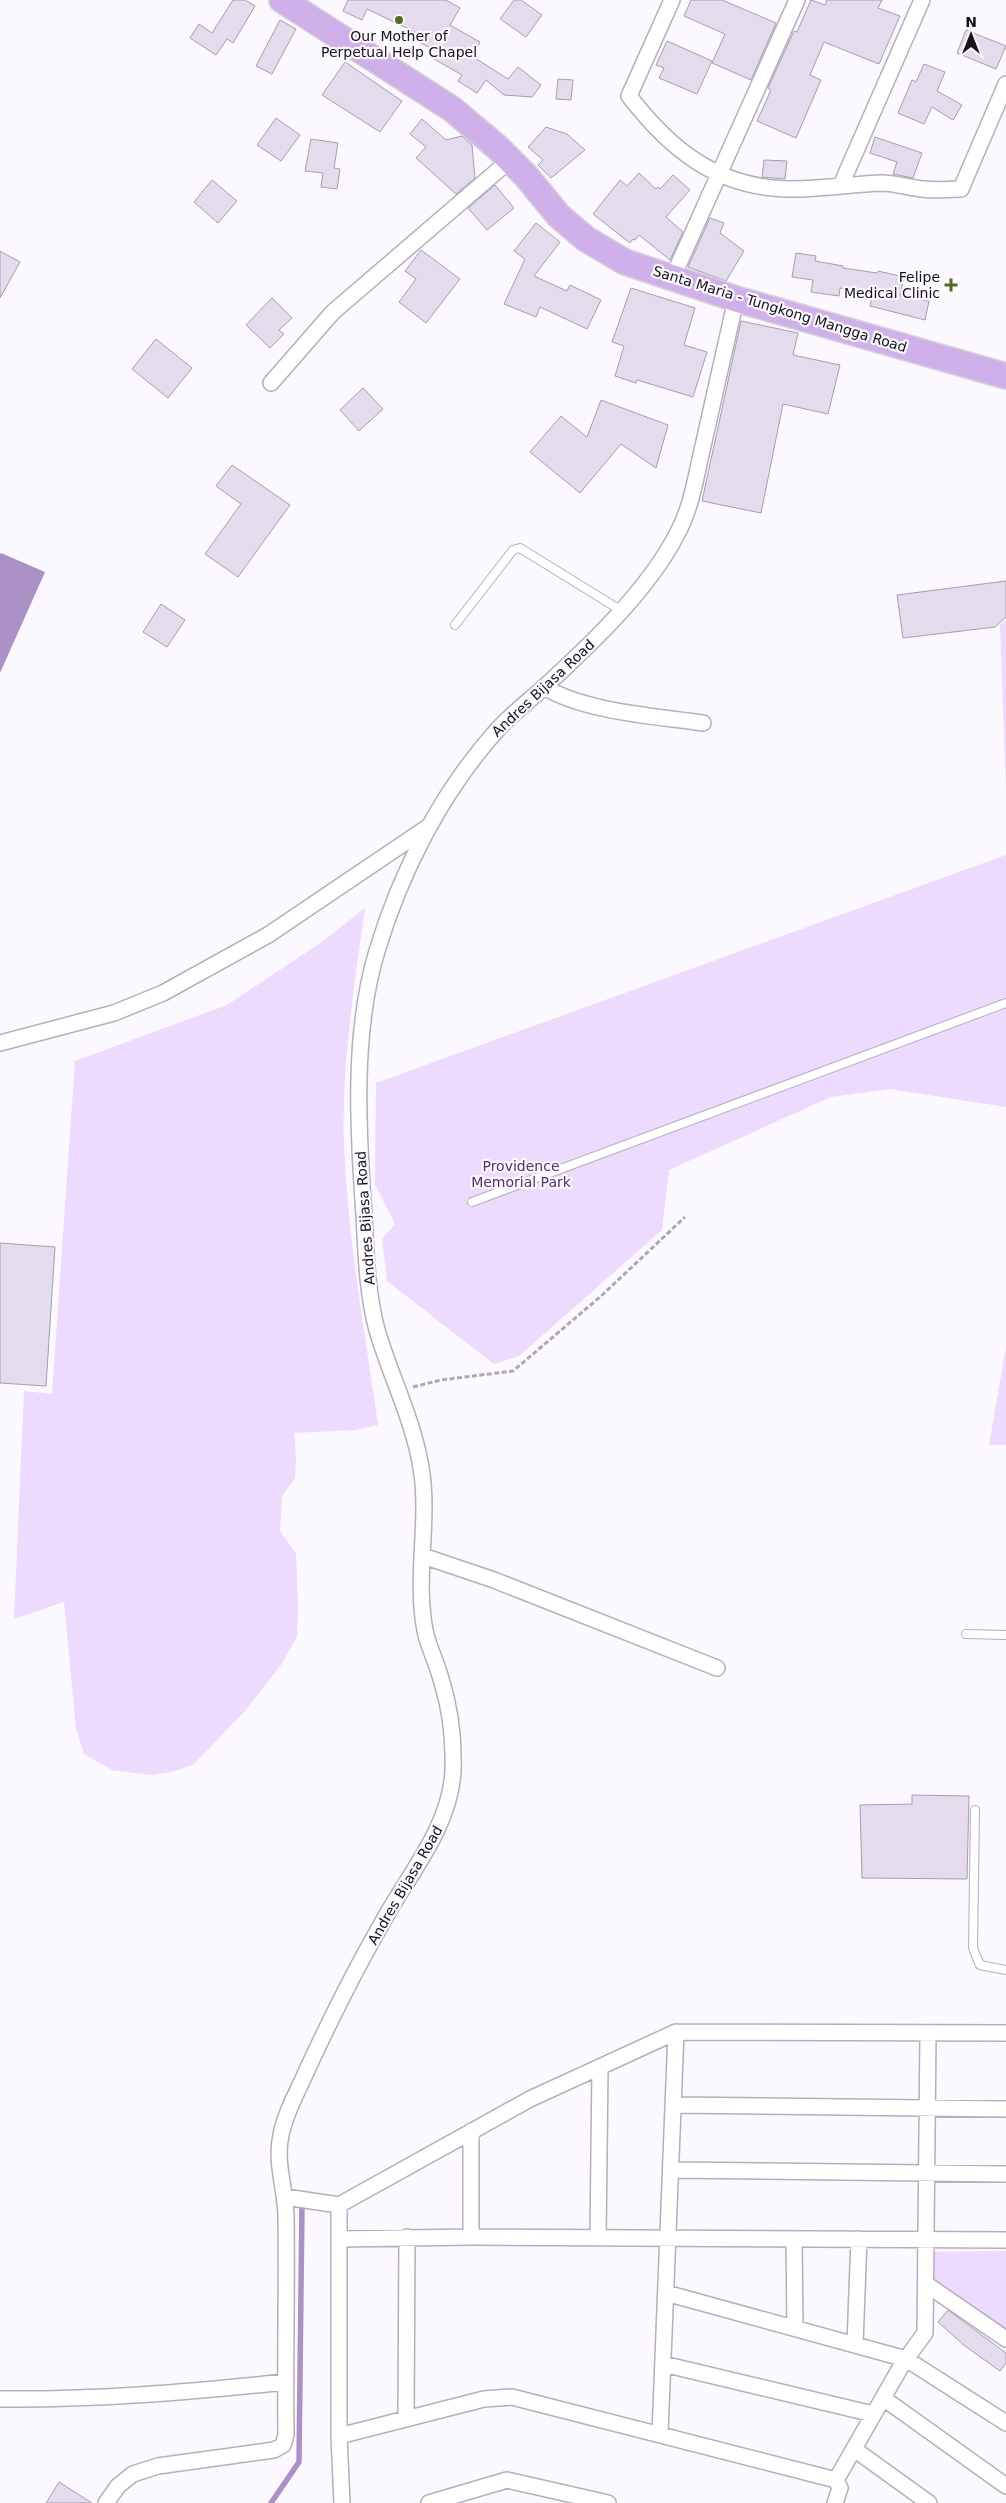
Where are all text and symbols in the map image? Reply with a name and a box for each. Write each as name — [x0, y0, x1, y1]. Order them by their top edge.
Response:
north arrow — [946, 10, 996, 60]
marker: Our Mother of Perpetual Help Chapel — [393, 14, 405, 26]
text: N — [965, 14, 977, 30]
place label: Our Mother of Perpetual Help Chapel — [321, 28, 477, 60]
street label: Santa Maria - Tungkong Mangga Road — [651, 263, 909, 355]
place label: Felipe Medical Clinic — [844, 269, 940, 301]
marker: Felipe Medical Clinic — [944, 278, 958, 292]
street label: Andres Bijasa Road — [488, 636, 598, 740]
street label: Andres Bijasa Road — [352, 1150, 378, 1286]
park label: Providence Memorial Park — [471, 1158, 572, 1190]
street label: Andres Bijasa Road — [364, 1823, 446, 1947]

